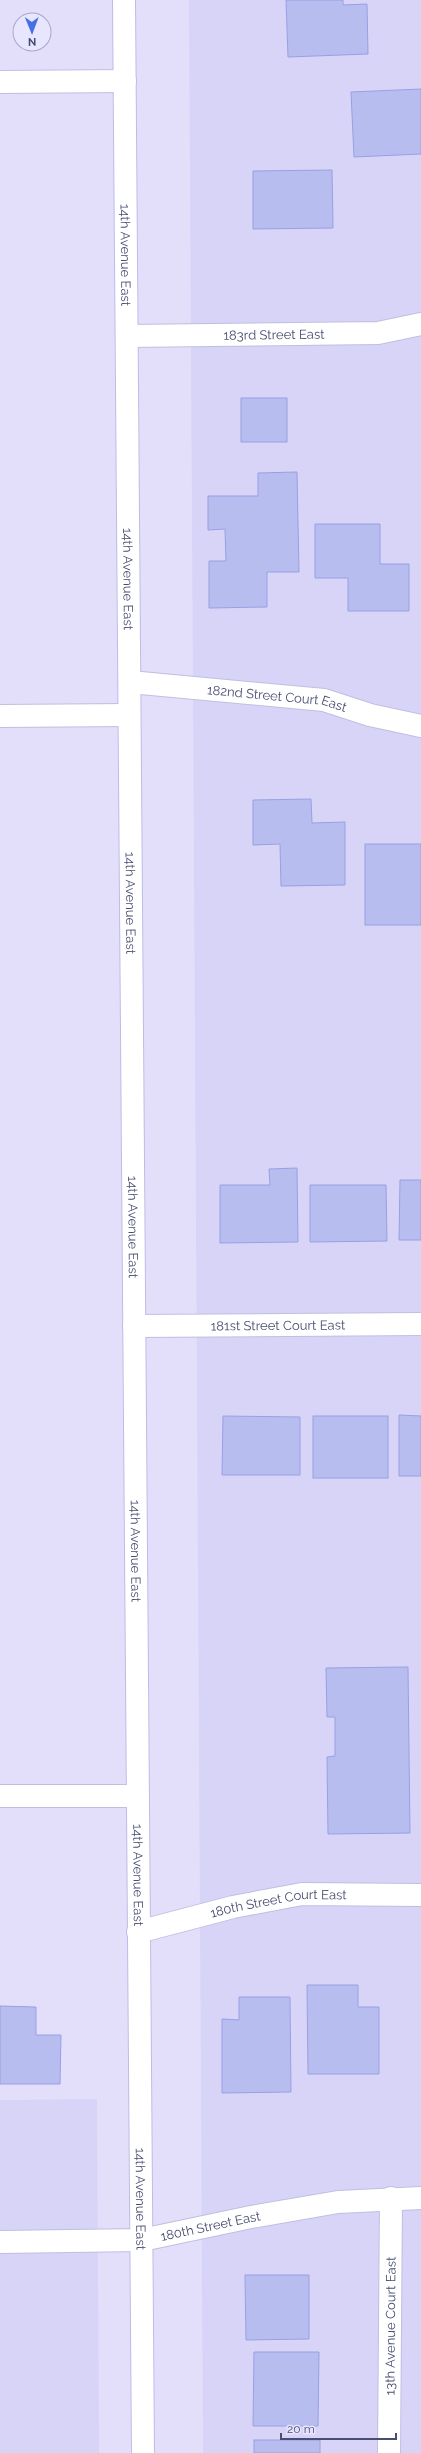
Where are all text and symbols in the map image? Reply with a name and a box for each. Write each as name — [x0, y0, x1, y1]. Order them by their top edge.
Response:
north arrow — [12, 12, 52, 52]
text: N — [28, 35, 36, 48]
street label: 14th Avenue East — [118, 204, 133, 307]
street label: 183rd Street East — [223, 327, 325, 343]
street label: 14th Avenue East — [120, 528, 136, 631]
street label: 182nd Street Court East — [207, 682, 349, 715]
street label: 14th Avenue East — [123, 852, 138, 955]
street label: 14th Avenue East — [125, 1176, 141, 1279]
street label: 181st Street Court East — [211, 1318, 346, 1333]
street label: 14th Avenue East — [128, 1500, 143, 1603]
street label: 14th Avenue East — [130, 1824, 146, 1927]
street label: 180th Street Court East — [209, 1887, 347, 1921]
street label: 14th Avenue East — [133, 2148, 148, 2251]
street label: 180th Street East — [159, 2208, 262, 2244]
street label: 13th Avenue Court East — [382, 2256, 399, 2395]
scale bar — [281, 2415, 396, 2441]
text: 20 m — [287, 2422, 315, 2436]

